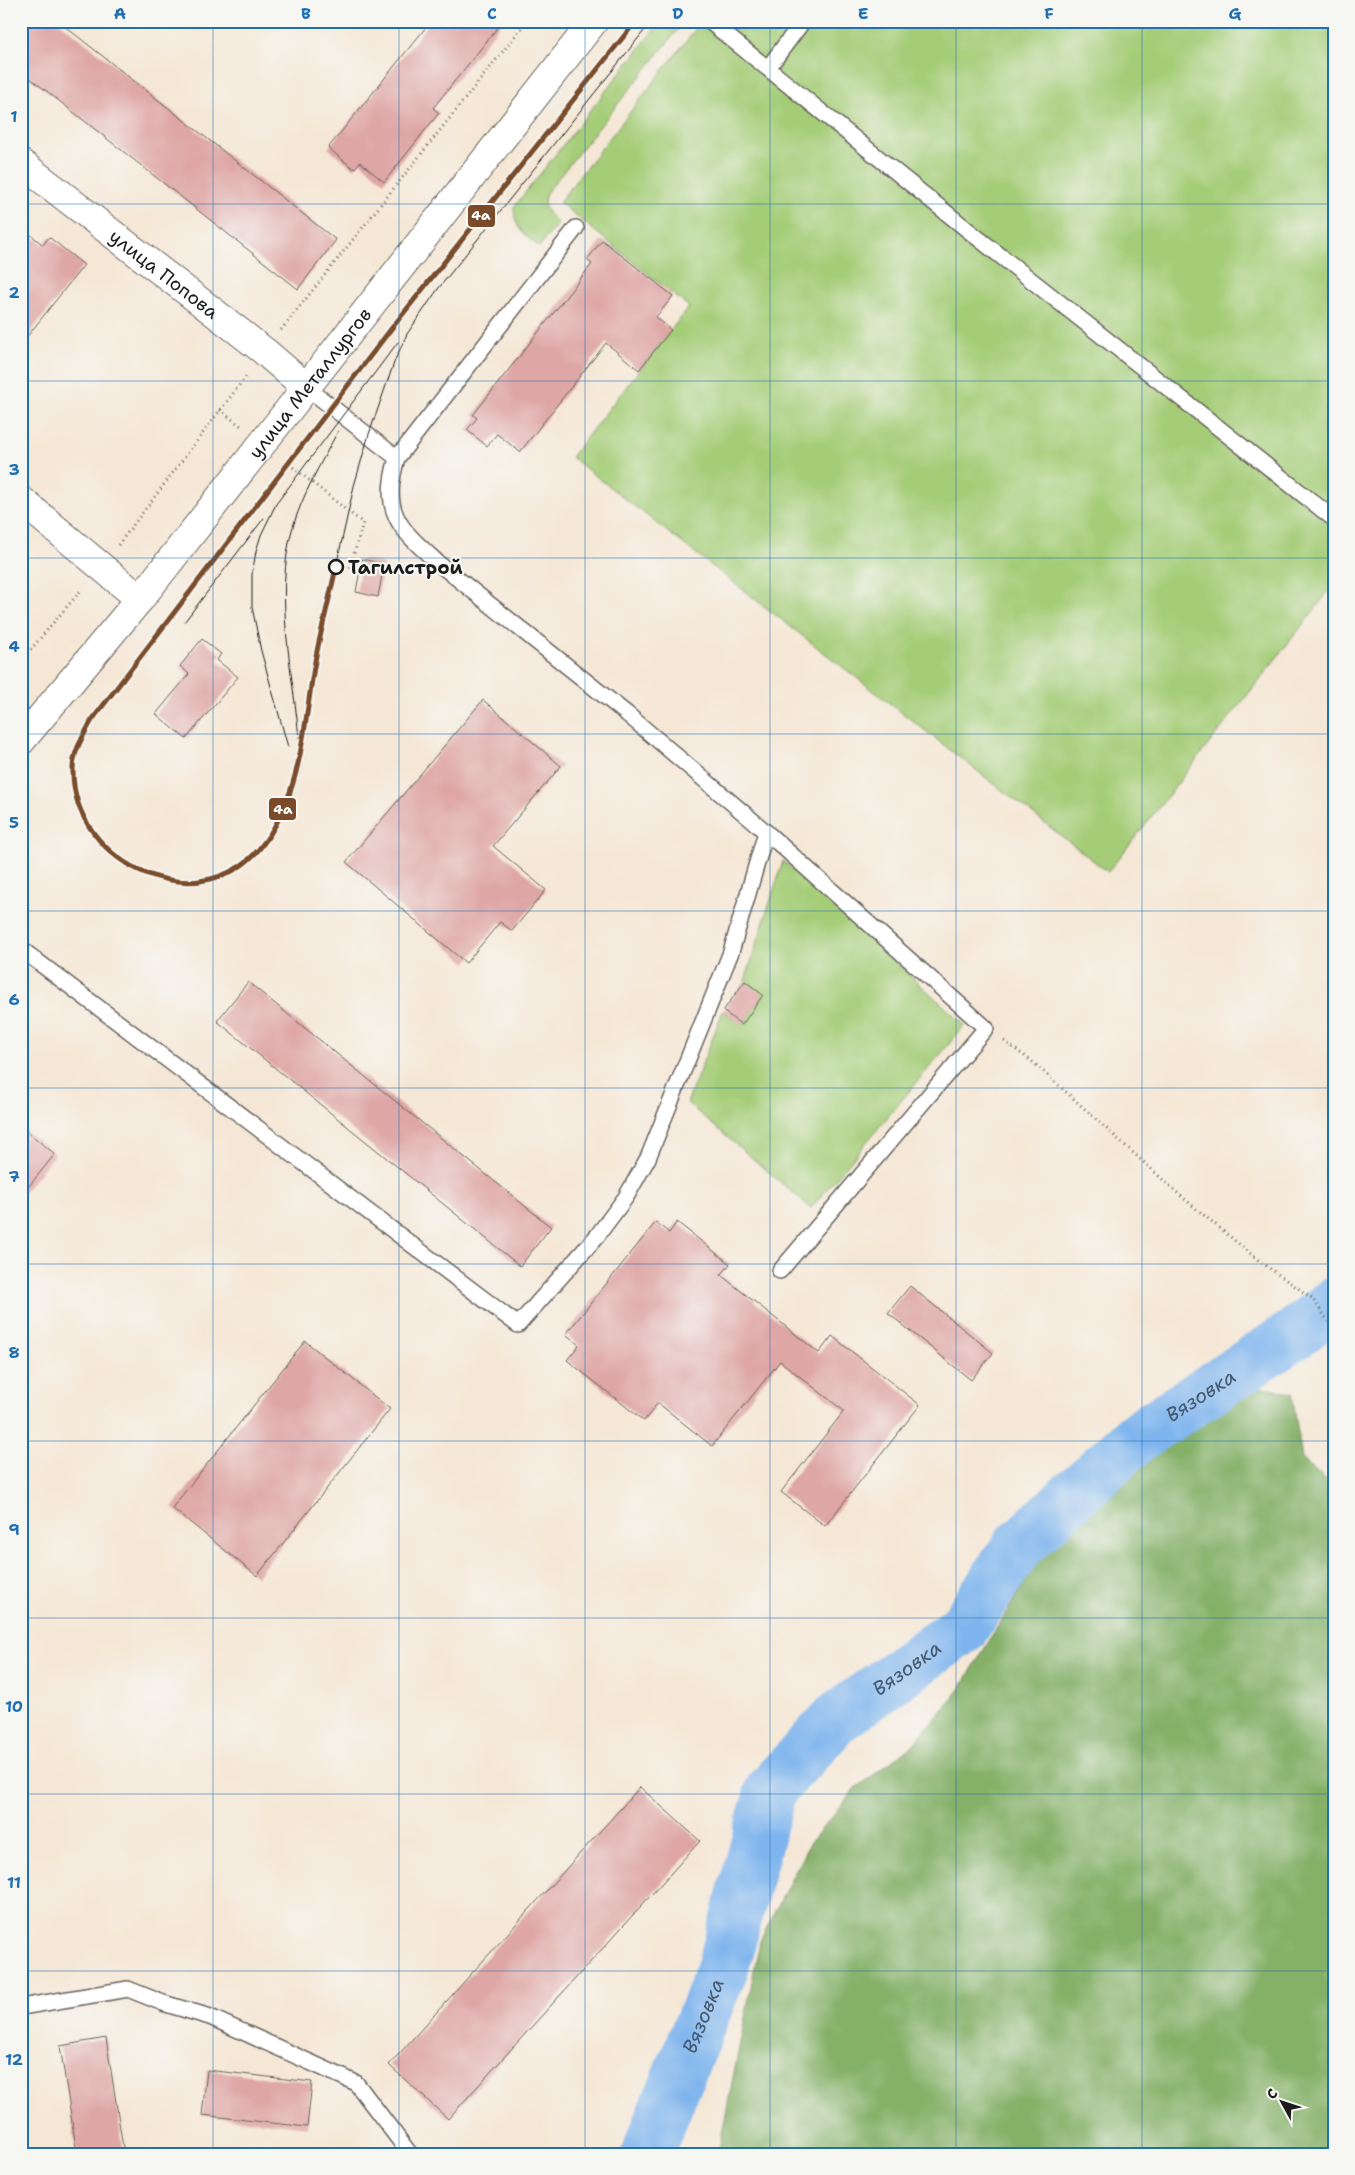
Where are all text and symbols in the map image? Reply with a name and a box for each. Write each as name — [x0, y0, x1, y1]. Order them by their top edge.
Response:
text: A — [114, 3, 126, 24]
text: B — [301, 3, 311, 24]
text: C — [487, 3, 497, 24]
text: D — [672, 3, 684, 24]
text: E — [858, 3, 868, 24]
text: F — [1044, 3, 1054, 24]
text: G — [1229, 3, 1242, 24]
text: 1 — [10, 106, 18, 127]
line badge: 4а — [467, 204, 496, 228]
text: 4а — [471, 206, 491, 224]
street label: улица Попова — [104, 224, 224, 325]
text: 2 — [8, 282, 20, 303]
street label: улица Металлургов — [243, 303, 377, 464]
text: 3 — [8, 459, 20, 480]
place label: Тагилстрой — [348, 555, 463, 580]
marker: Тагилстрой — [328, 559, 344, 575]
text: 4 — [8, 636, 20, 657]
line badge: 4а — [268, 797, 297, 821]
text: 4а — [273, 800, 293, 818]
text: 5 — [9, 812, 19, 833]
text: 6 — [8, 989, 20, 1010]
text: 7 — [8, 1166, 20, 1187]
text: 8 — [8, 1342, 20, 1363]
water label: Вязовка — [1160, 1363, 1241, 1428]
text: 9 — [8, 1519, 20, 1540]
water label: Вязовка — [867, 1635, 946, 1702]
text: 10 — [5, 1696, 23, 1717]
text: 11 — [7, 1872, 21, 1893]
water label: Вязовка — [676, 1975, 730, 2057]
text: 12 — [5, 2049, 23, 2070]
north arrow — [1258, 2078, 1308, 2128]
text: С — [1262, 2085, 1282, 2103]

